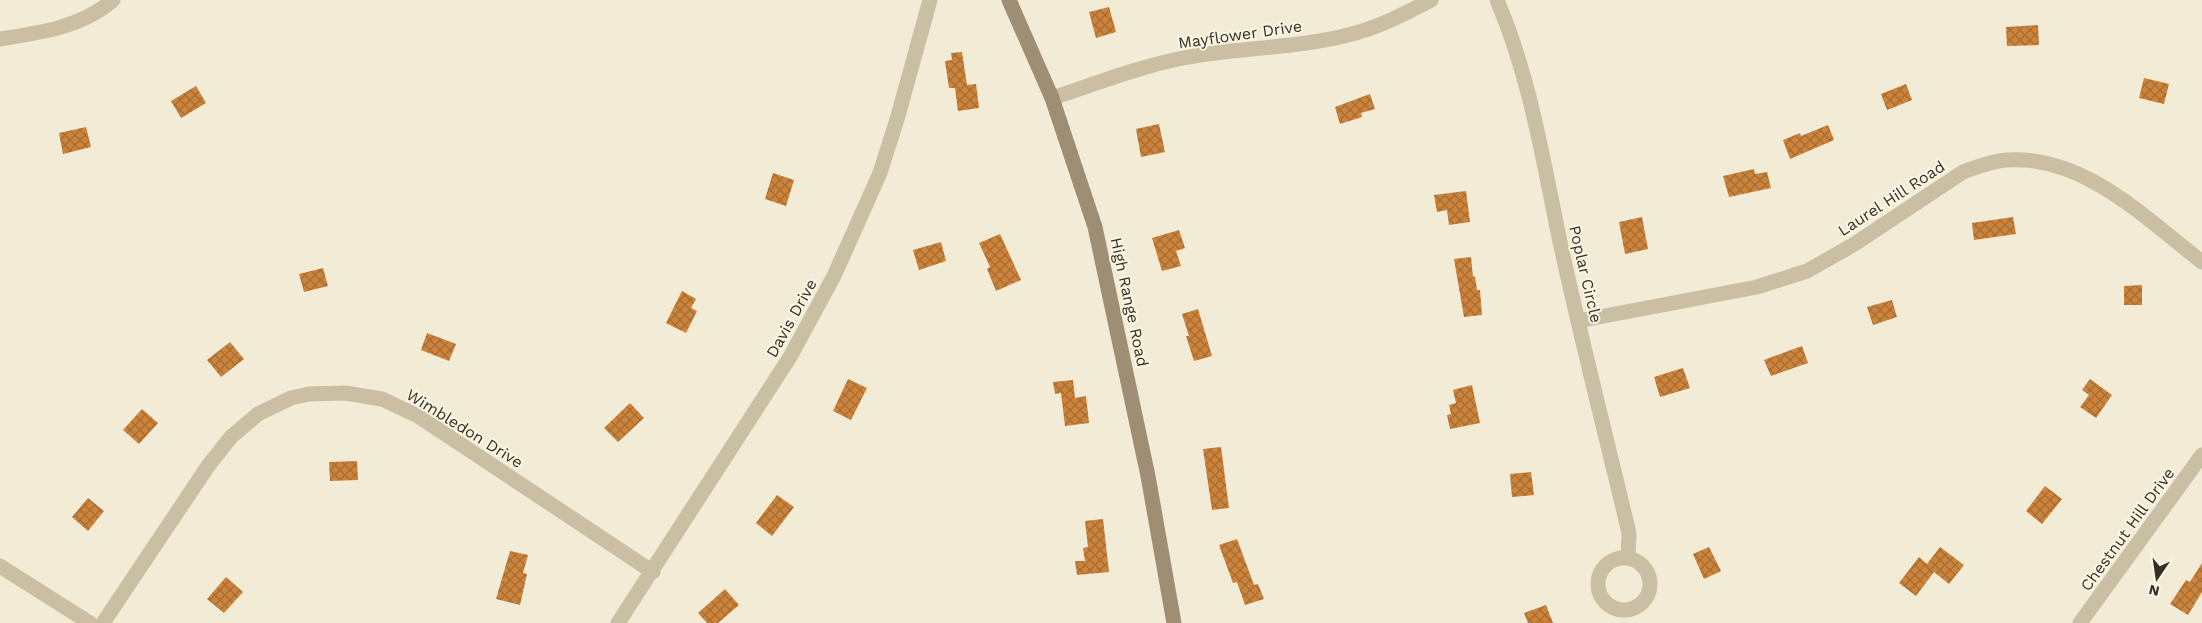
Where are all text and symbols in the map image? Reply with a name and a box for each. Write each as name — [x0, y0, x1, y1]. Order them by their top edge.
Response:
street label: Mayflower Drive — [1177, 16, 1303, 53]
street label: Laurel Hill Road — [1834, 157, 1948, 240]
street label: Poplar Circle — [1565, 224, 1606, 325]
street label: High Range Road — [1107, 236, 1152, 369]
street label: Davis Drive — [762, 276, 821, 361]
street label: Wimbledon Drive — [403, 385, 527, 472]
street label: Chestnut Hill Drive — [2076, 464, 2178, 595]
north arrow — [2132, 553, 2182, 603]
text: N — [2147, 582, 2161, 600]

